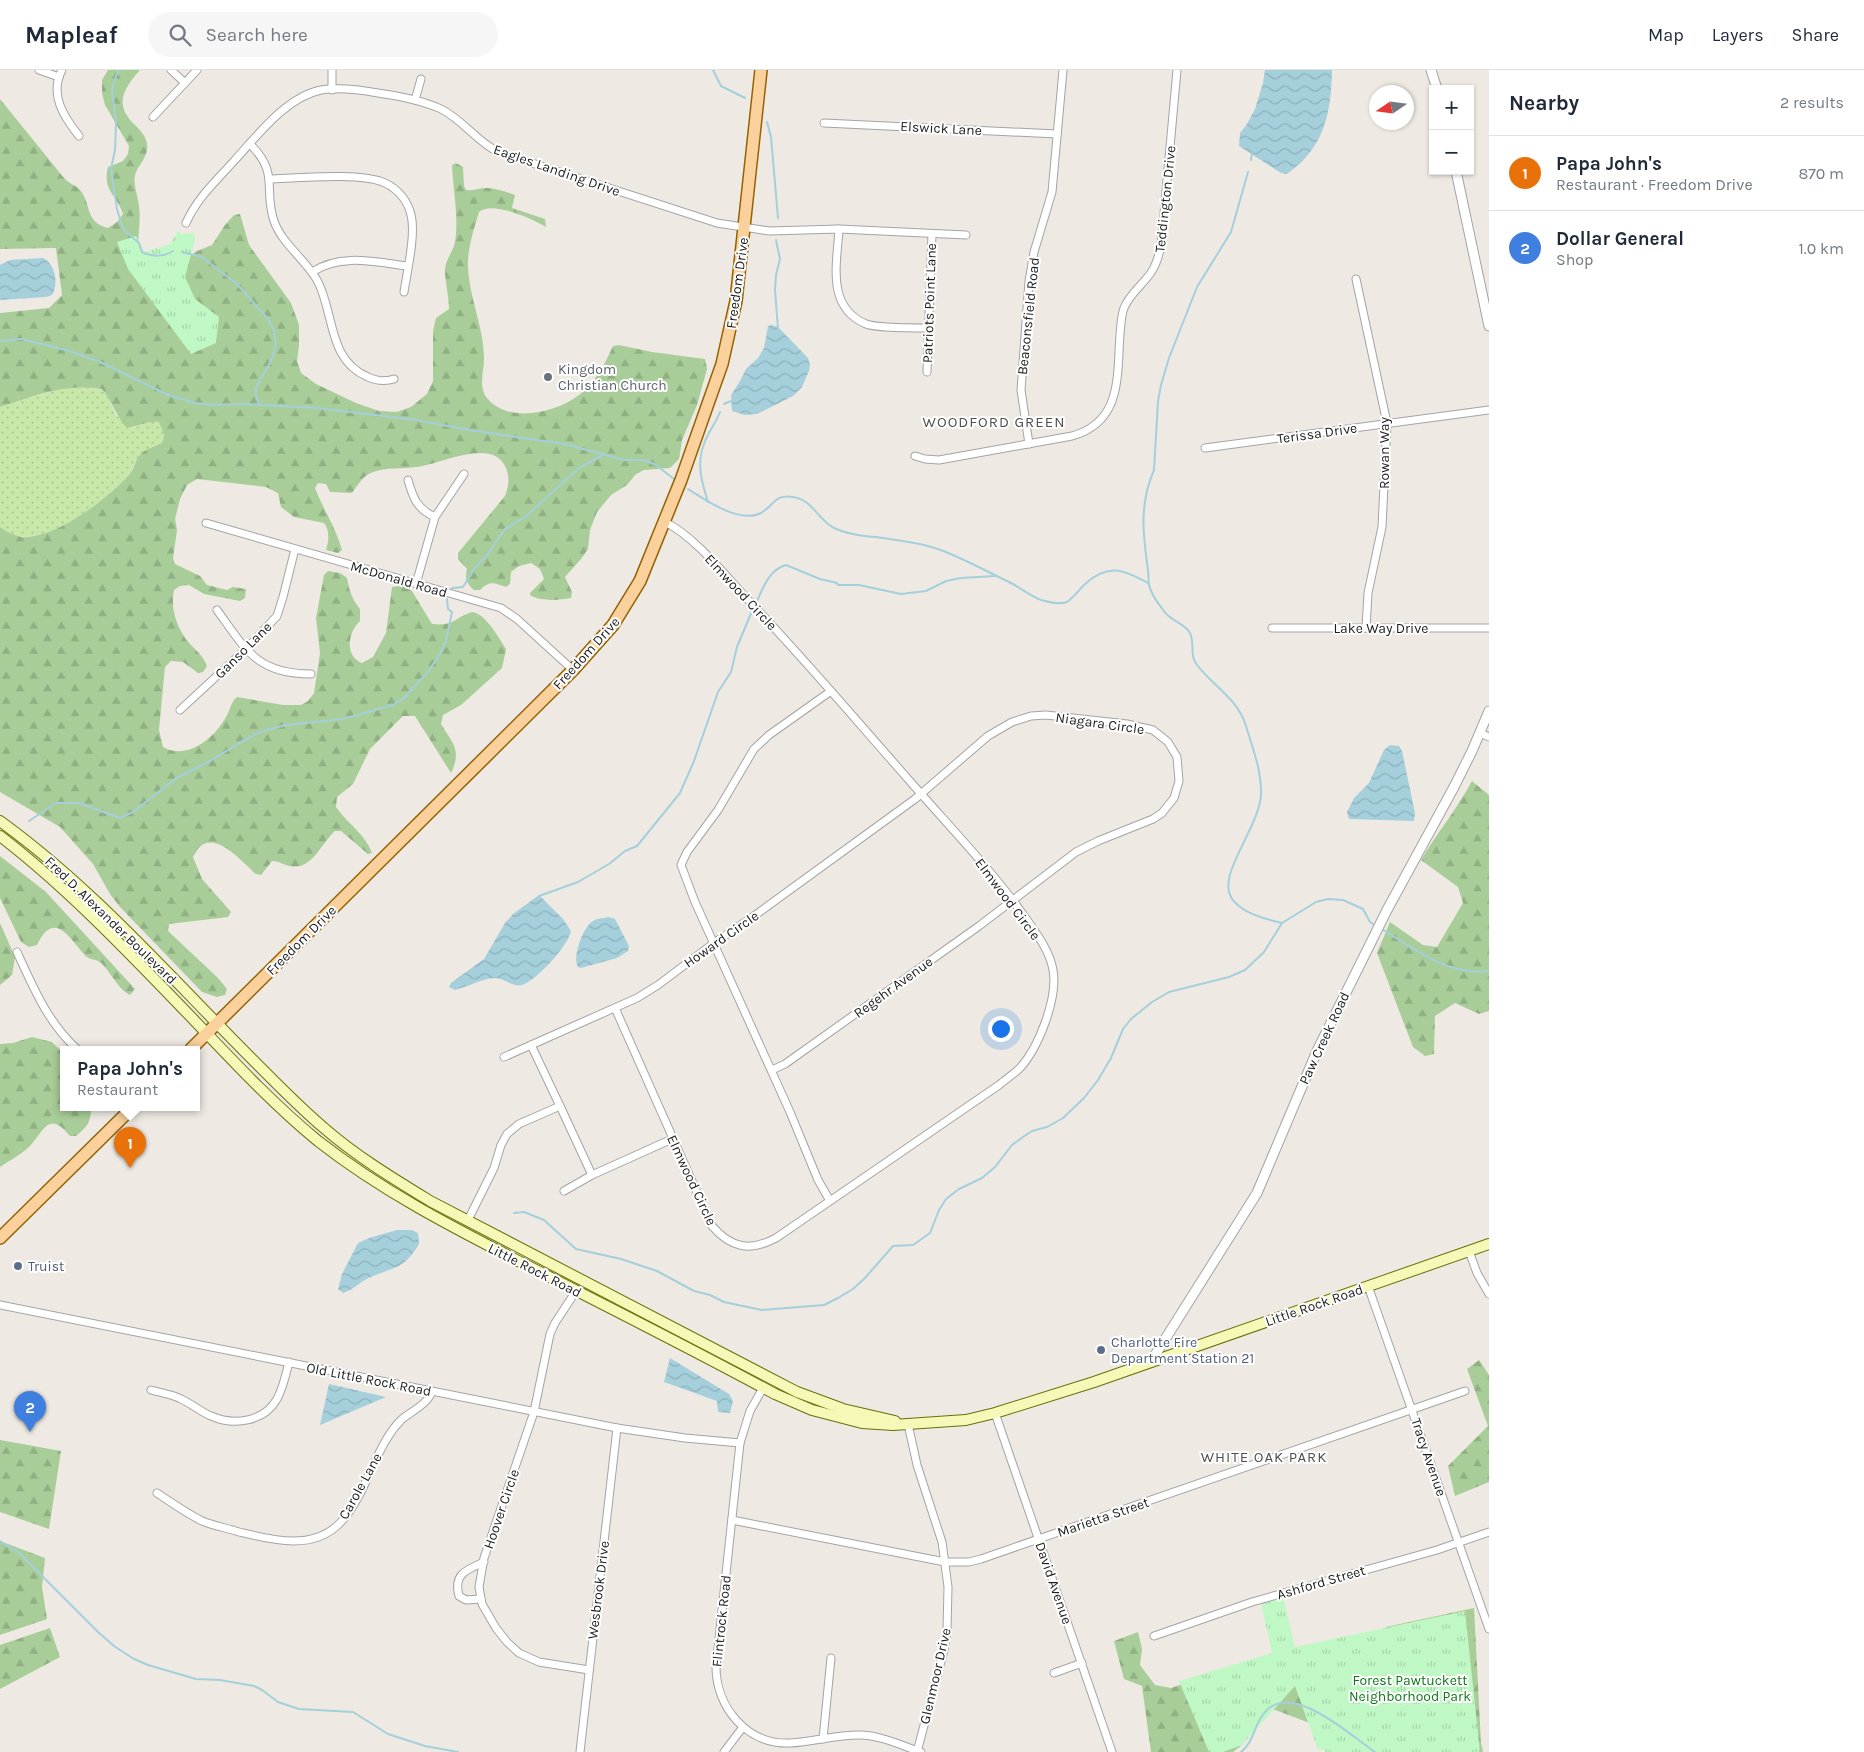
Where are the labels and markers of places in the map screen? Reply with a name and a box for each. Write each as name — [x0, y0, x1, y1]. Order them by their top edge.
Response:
place label: Kingdom Christian Church — [558, 361, 667, 394]
marker: Kingdom Christian Church — [542, 371, 554, 383]
pin: 1 — [114, 1127, 146, 1168]
place label: Truist — [28, 1258, 64, 1275]
marker: Truist — [12, 1260, 24, 1272]
place label: Charlotte Fire Department Station 21 — [1111, 1334, 1254, 1367]
marker: Charlotte Fire Department Station 21 — [1095, 1344, 1107, 1356]
pin: 2 — [14, 1391, 46, 1432]

